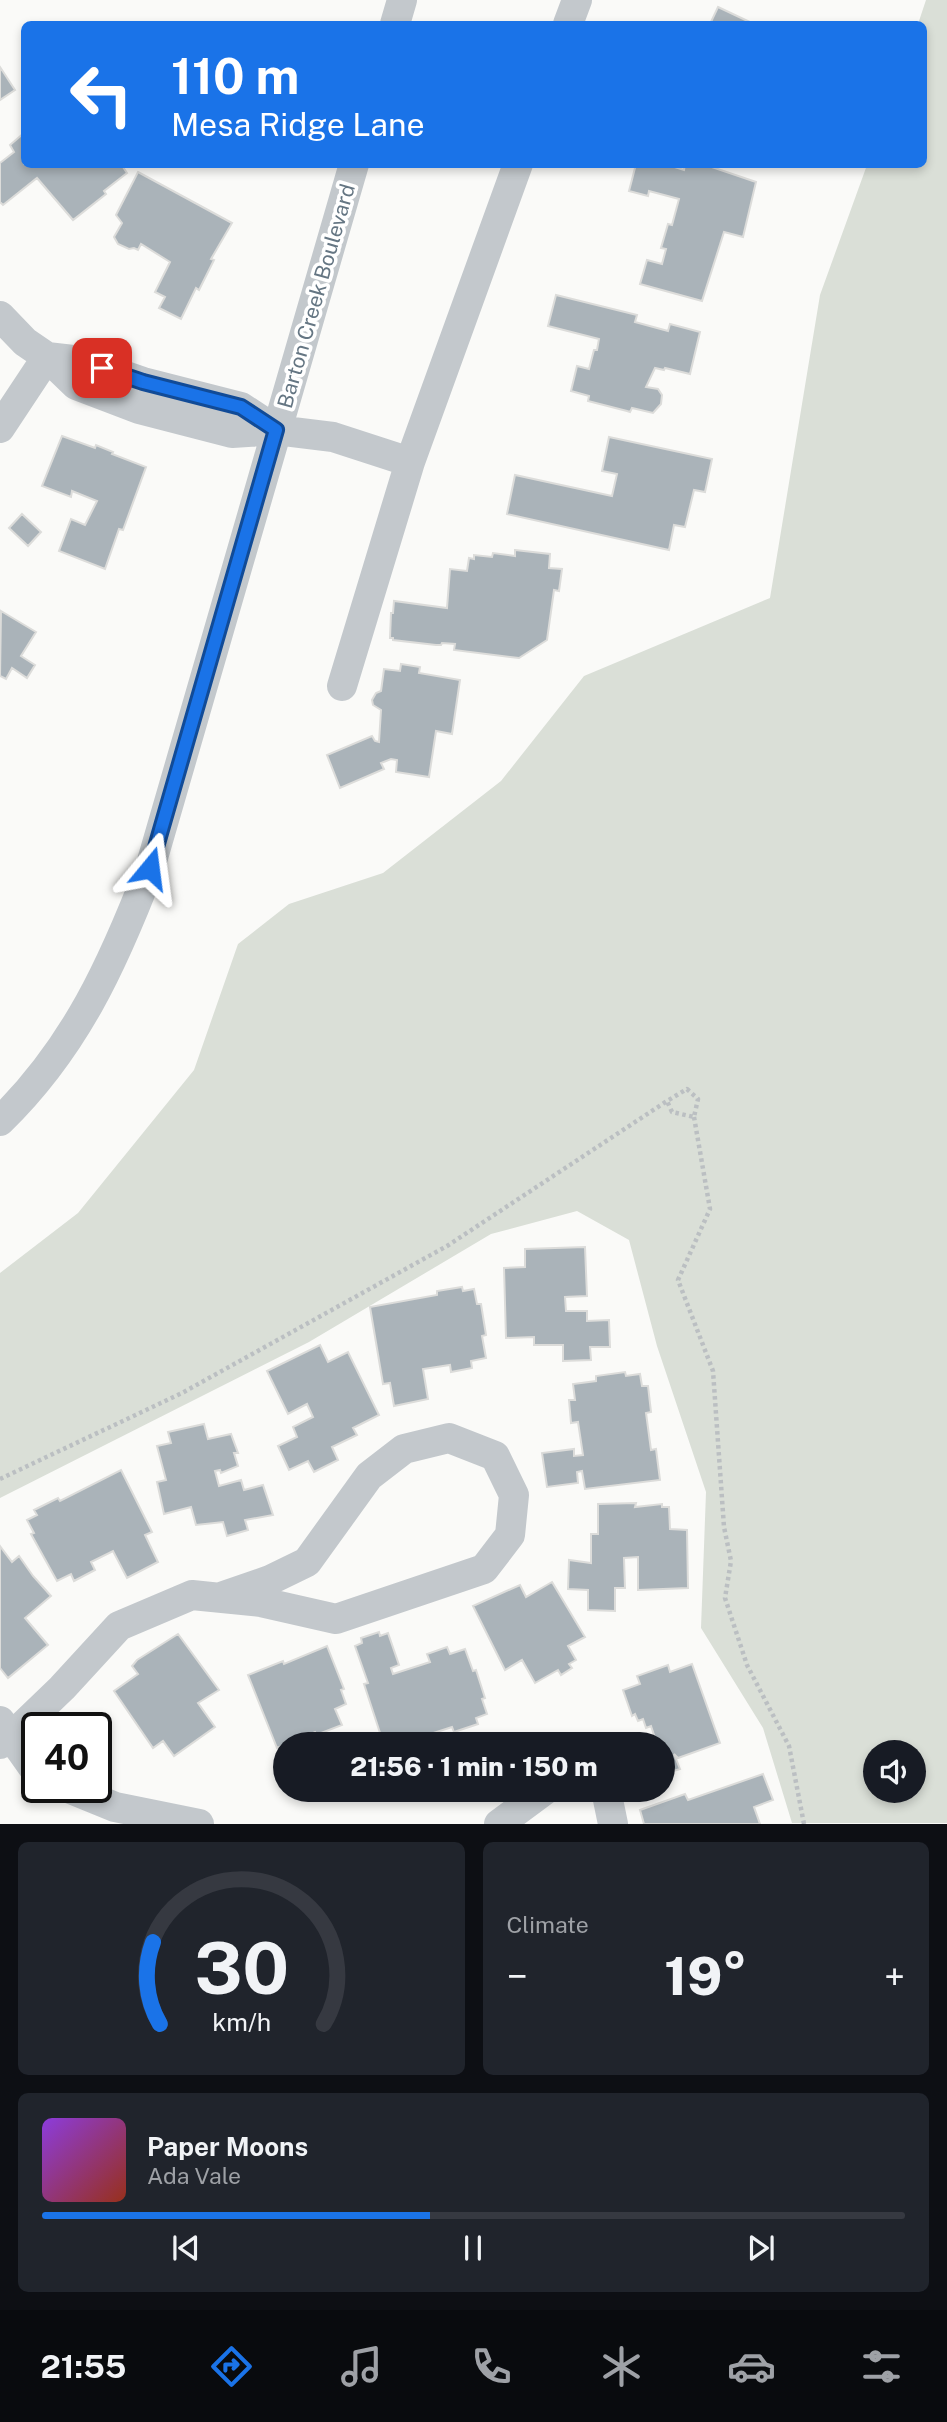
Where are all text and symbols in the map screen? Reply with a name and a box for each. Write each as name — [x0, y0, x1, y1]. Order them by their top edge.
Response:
text: 110 m — [171, 47, 299, 105]
icon: left — [56, 49, 147, 140]
text: Mesa Ridge Lane — [171, 106, 425, 143]
street label: Barton Creek Boulevard — [272, 181, 360, 411]
pin — [72, 338, 132, 398]
icon: arrive — [83, 349, 121, 387]
position arrow — [113, 831, 187, 905]
speed limit sign: 40 — [21, 1712, 112, 1803]
map controls — [863, 1740, 926, 1803]
button: sound — [863, 1740, 926, 1803]
text: 21:56 · 1 min · 150 m — [350, 1751, 598, 1782]
text: Climate — [507, 1911, 589, 1938]
text: 30 — [194, 1926, 289, 2011]
text: 19° — [664, 1946, 747, 2007]
text: − — [507, 1954, 528, 1999]
text: + — [884, 1954, 905, 1999]
text: km/h — [212, 2007, 271, 2037]
text: Paper Moons — [147, 2131, 308, 2162]
text: Ada Vale — [147, 2162, 241, 2189]
icon: previous — [167, 2229, 205, 2267]
icon: pause — [454, 2229, 492, 2267]
icon: next — [742, 2229, 780, 2267]
icon: directions — [207, 2342, 256, 2391]
icon: music — [337, 2342, 386, 2391]
icon: phone — [467, 2342, 516, 2391]
icon: climate — [597, 2342, 646, 2391]
icon: car — [727, 2342, 776, 2391]
icon: filters — [857, 2342, 906, 2391]
text: 21:55 — [41, 2348, 126, 2385]

